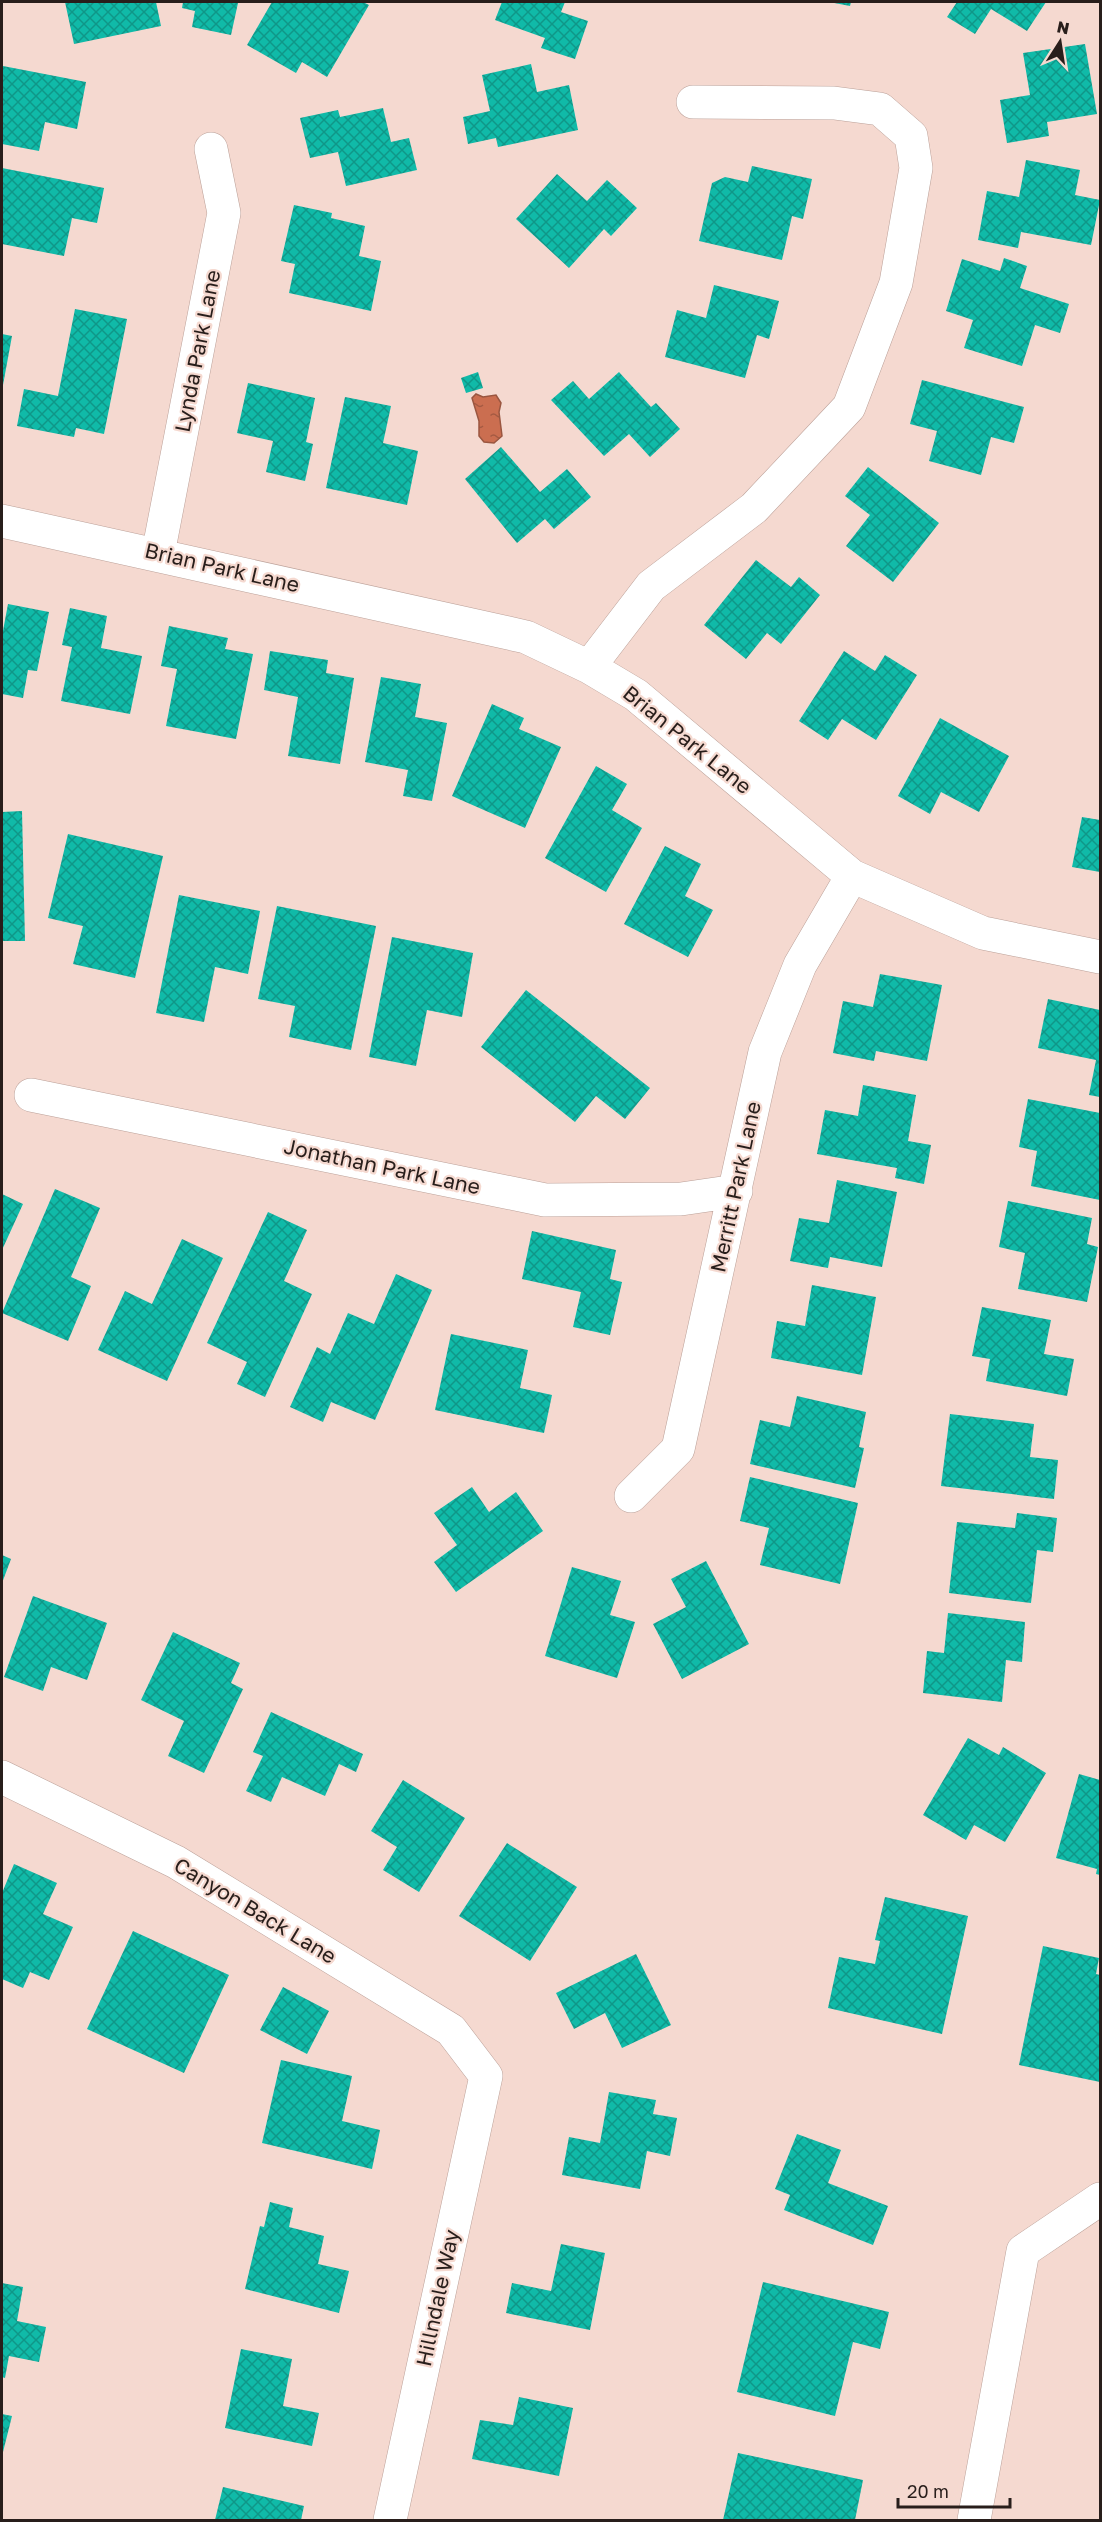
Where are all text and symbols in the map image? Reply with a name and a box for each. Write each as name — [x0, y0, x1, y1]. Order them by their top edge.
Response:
north arrow — [1030, 12, 1090, 72]
text: N — [1055, 16, 1071, 38]
street label: Lynda Park Lane — [169, 267, 226, 434]
street label: Brian Park Lane — [142, 537, 302, 597]
street label: Brian Park Lane — [618, 679, 757, 799]
street label: Merritt Park Lane — [704, 1099, 766, 1275]
street label: Jonathan Park Lane — [282, 1133, 483, 1200]
street label: Canyon Back Lane — [170, 1852, 341, 1969]
street label: Hillndale Way — [410, 2227, 464, 2369]
scale bar — [898, 2471, 1010, 2509]
text: 20 m — [907, 2480, 949, 2502]

